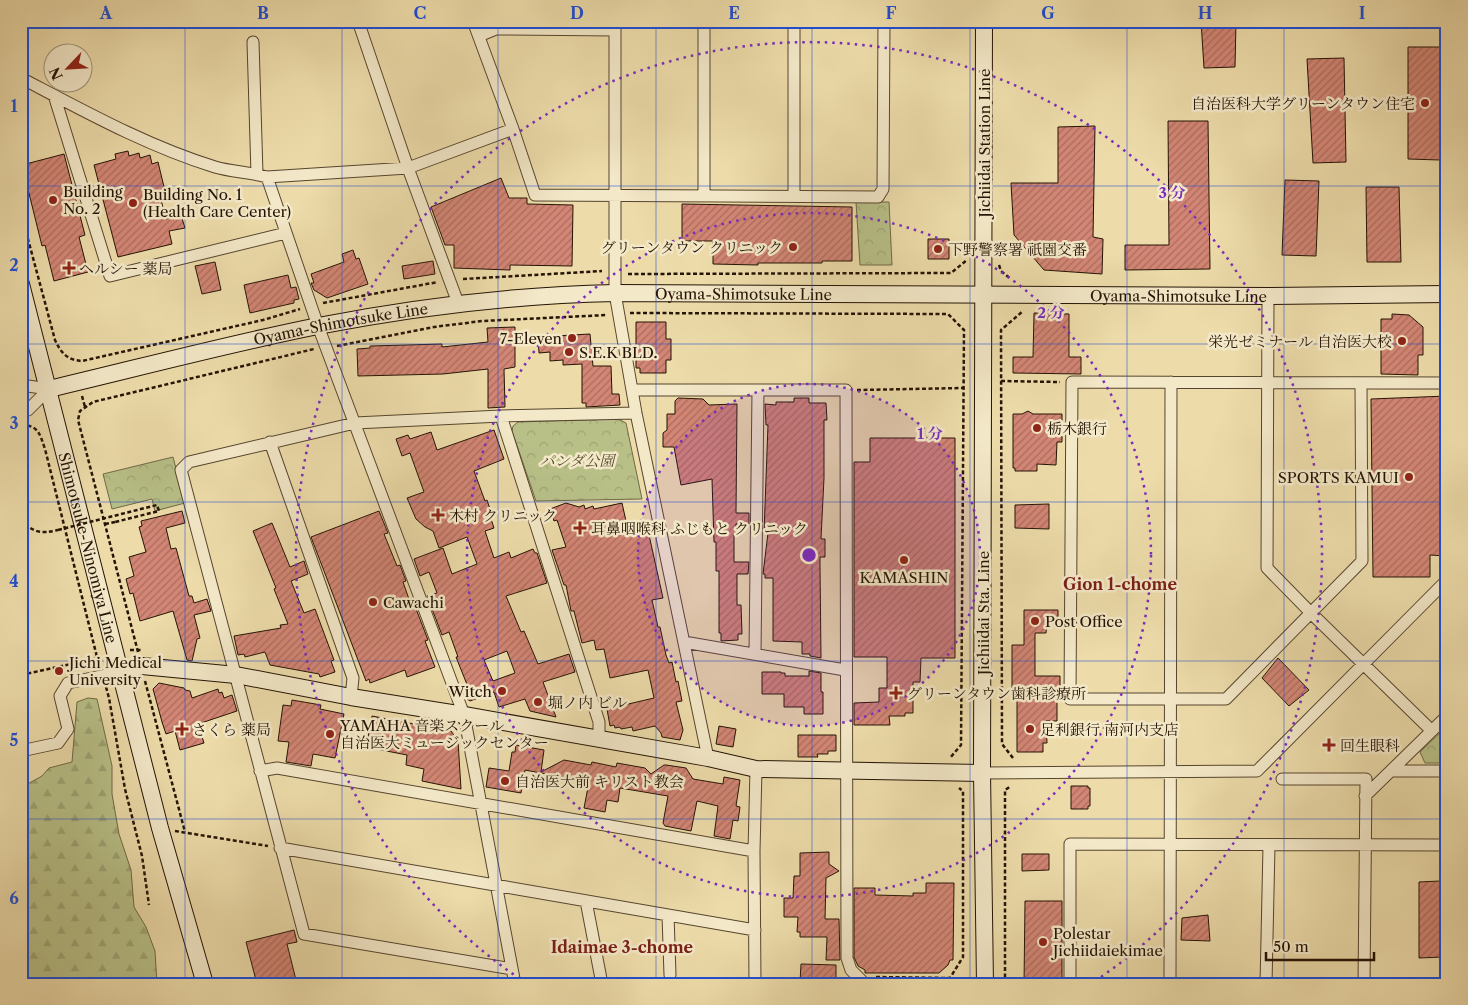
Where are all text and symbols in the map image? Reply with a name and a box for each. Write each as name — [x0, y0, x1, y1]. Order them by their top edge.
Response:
text: A — [99, 3, 113, 23]
text: B — [257, 3, 269, 23]
text: C — [414, 3, 426, 23]
text: D — [570, 3, 584, 23]
text: E — [728, 3, 740, 23]
text: F — [886, 3, 897, 23]
text: G — [1041, 3, 1055, 23]
text: H — [1198, 3, 1212, 23]
text: I — [1359, 3, 1366, 23]
north arrow — [42, 42, 92, 92]
text: N — [45, 64, 67, 83]
street label: Jichiidai Station Line — [975, 69, 994, 219]
place label: 自治医科大学グリーンタウン住宅 — [1191, 94, 1415, 113]
text: 1 — [10, 96, 18, 116]
marker: 自治医科大学グリーンタウン住宅 — [1419, 97, 1431, 109]
place label: Building No. 2 — [63, 182, 123, 218]
text: 3 分 — [1158, 183, 1186, 202]
place label: Building No. 1 (Health Care Center) — [143, 185, 291, 221]
marker: Building No. 2 — [47, 194, 59, 206]
marker: Building No. 1 (Health Care Center) — [127, 197, 139, 209]
place label: グリーンタウン クリニック — [601, 238, 783, 257]
place label: 下野警察署 祇園交番 — [948, 240, 1087, 259]
marker: グリーンタウン クリニック — [787, 241, 799, 253]
marker: 下野警察署 祇園交番 — [932, 243, 944, 255]
text: 2 — [9, 255, 19, 275]
place label: ヘルシー 薬局 — [79, 259, 173, 278]
marker: ヘルシー 薬局 — [63, 262, 75, 274]
street label: Oyama-Shimotsuke Line — [655, 284, 832, 303]
street label: Oyama-Shimotsuke Line — [1090, 286, 1267, 305]
street label: Oyama-Shimotsuke Line — [252, 298, 429, 349]
text: 2 分 — [1037, 303, 1065, 322]
place label: 7-Eleven — [500, 329, 563, 348]
marker: 7-Eleven — [566, 332, 578, 344]
place label: 栄光ゼミナール 自治医大校 — [1208, 332, 1392, 351]
marker: 栄光ゼミナール 自治医大校 — [1396, 335, 1408, 347]
place label: S.E.K BLD. — [579, 343, 658, 362]
marker: S.E.K BLD. — [563, 346, 575, 358]
text: 3 — [9, 413, 19, 433]
place label: 栃木銀行 — [1047, 419, 1107, 438]
marker: 栃木銀行 — [1031, 422, 1043, 434]
text: 1 分 — [917, 424, 943, 443]
street label: Shimotsuke-Ninomiya Line — [55, 450, 122, 645]
park label: パンダ公園 — [540, 451, 617, 470]
place label: SPORTS KAMUI — [1278, 468, 1399, 487]
marker: SPORTS KAMUI — [1403, 471, 1415, 483]
place label: 木村 クリニック — [449, 506, 557, 525]
marker: 木村 クリニック — [431, 508, 445, 522]
place label: 耳鼻咽喉科 ふじもと クリニック — [591, 519, 808, 538]
marker: 耳鼻咽喉科 ふじもと クリニック — [573, 521, 587, 535]
centre of rings — [800, 546, 818, 564]
street label: Jichiidai Sta. Line — [974, 551, 993, 677]
marker: KAMASHIN — [898, 554, 910, 566]
place label: KAMASHIN — [860, 568, 948, 587]
text: 4 — [9, 571, 19, 591]
district label: Gion 1-chome — [1063, 574, 1177, 594]
place label: Cawachi — [383, 593, 444, 612]
marker: Cawachi — [367, 596, 379, 608]
place label: Post Office — [1045, 612, 1123, 631]
marker: Post Office — [1029, 615, 1041, 627]
place label: Jichi Medical University — [67, 653, 162, 689]
marker: Jichi Medical University — [53, 665, 65, 677]
place label: Witch — [447, 682, 493, 701]
place label: グリーンタウン歯科診療所 — [907, 684, 1086, 703]
marker: Witch — [496, 685, 508, 697]
marker: グリーンタウン歯科診療所 — [889, 686, 903, 700]
place label: 堀ノ内 ビル — [548, 693, 627, 712]
marker: 堀ノ内 ビル — [532, 696, 544, 708]
place label: YAMAHA 音楽スクール 自治医大ミュージックセンター — [339, 716, 549, 752]
place label: さくら 薬局 — [192, 720, 271, 739]
place label: 足利銀行 南河内支店 — [1040, 720, 1179, 739]
marker: さくら 薬局 — [176, 723, 188, 735]
marker: 足利銀行 南河内支店 — [1024, 723, 1036, 735]
marker: YAMAHA 音楽スクール 自治医大ミュージックセンター — [324, 728, 336, 740]
text: 5 — [10, 730, 19, 750]
place label: 回生眼科 — [1340, 736, 1400, 755]
marker: 回生眼科 — [1322, 738, 1336, 752]
place label: 自治医大前 キリスト教会 — [515, 772, 684, 791]
marker: 自治医大前 キリスト教会 — [499, 775, 511, 787]
text: 6 — [9, 888, 19, 908]
place label: Polestar Jichiidaiekimae — [1051, 924, 1163, 960]
scale bar — [1266, 930, 1373, 962]
marker: Polestar Jichiidaiekimae — [1037, 936, 1049, 948]
district label: Idaimae 3-chome — [551, 937, 694, 957]
text: 50 m — [1273, 937, 1309, 956]

